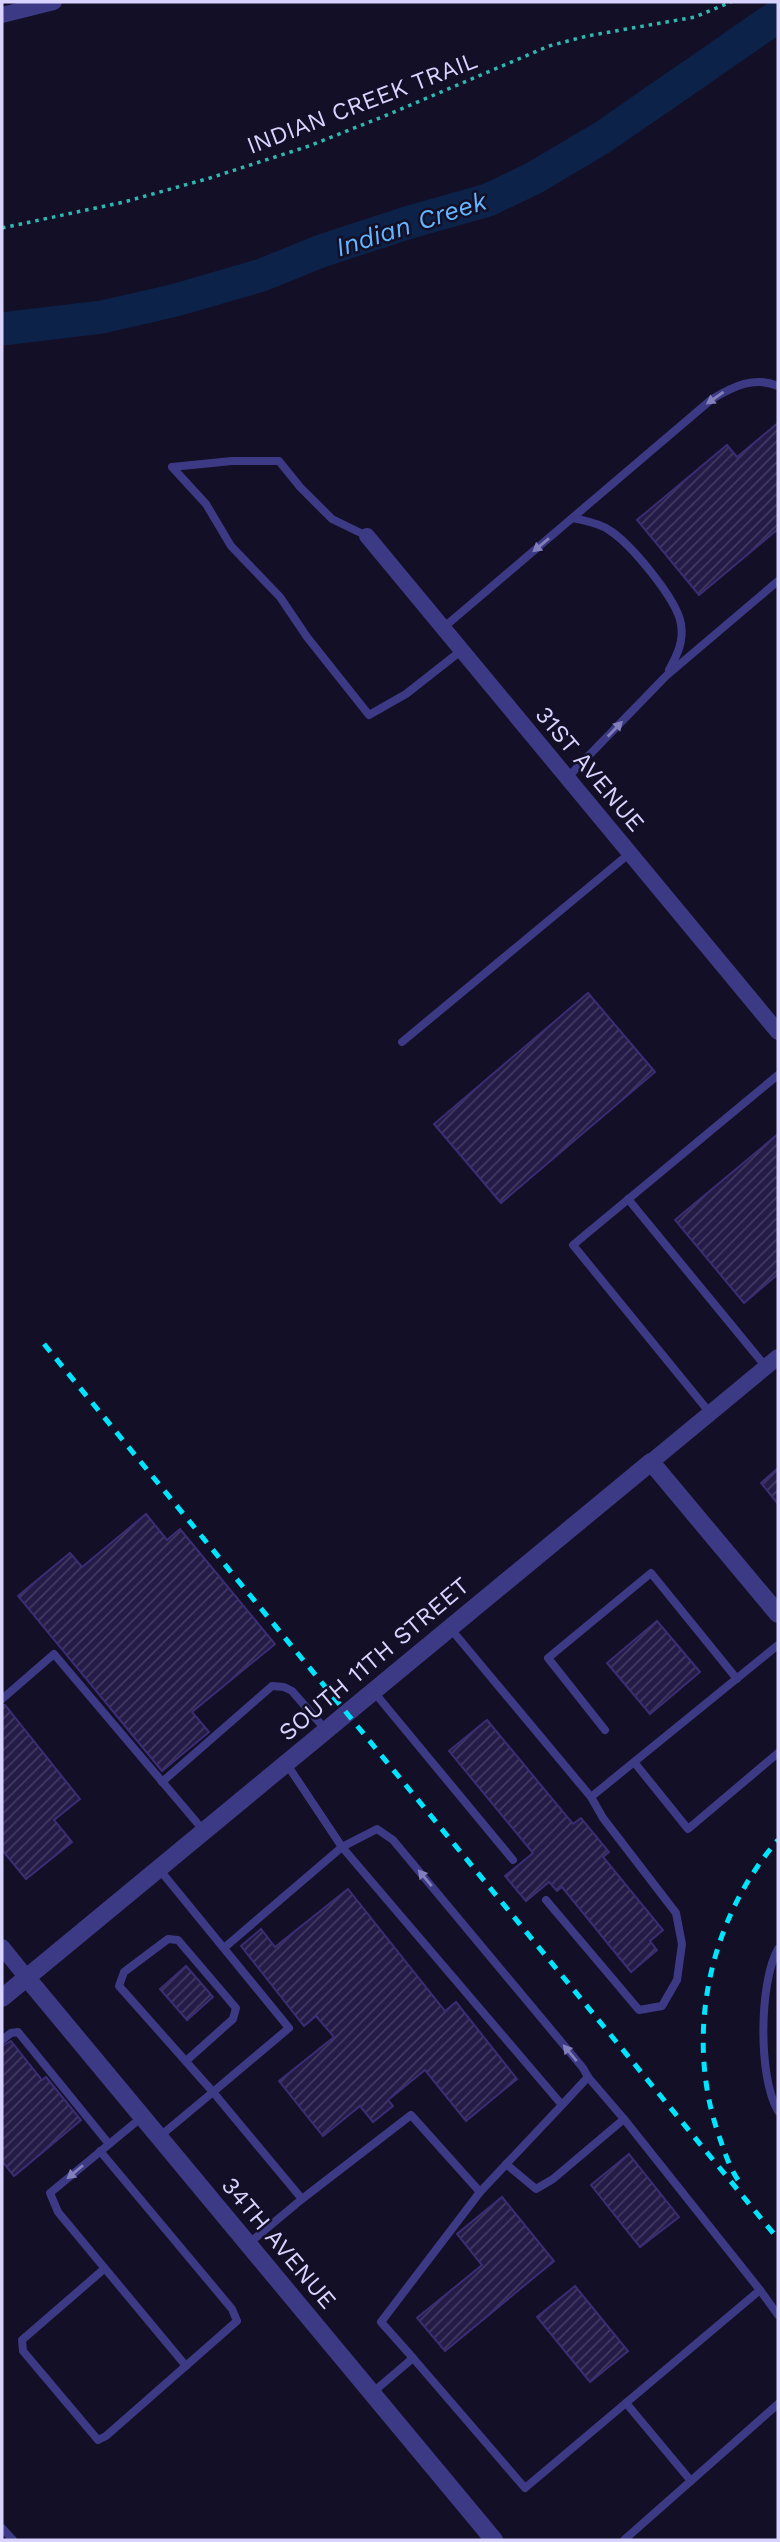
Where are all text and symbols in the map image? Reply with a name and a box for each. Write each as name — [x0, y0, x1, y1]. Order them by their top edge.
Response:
street label: INDIAN CREEK TRAIL — [243, 46, 481, 160]
water label: Indian Creek — [332, 185, 491, 263]
one-way arrow — [706, 391, 724, 405]
one-way arrow — [533, 537, 550, 552]
street label: 31ST AVENUE — [530, 701, 650, 837]
one-way arrow — [607, 720, 623, 738]
street label: SOUTH 11TH STREET — [273, 1571, 475, 1747]
one-way arrow — [417, 1869, 433, 1887]
one-way arrow — [562, 2044, 578, 2062]
one-way arrow — [66, 2164, 83, 2179]
street label: 34TH AVENUE — [216, 2172, 342, 2314]

